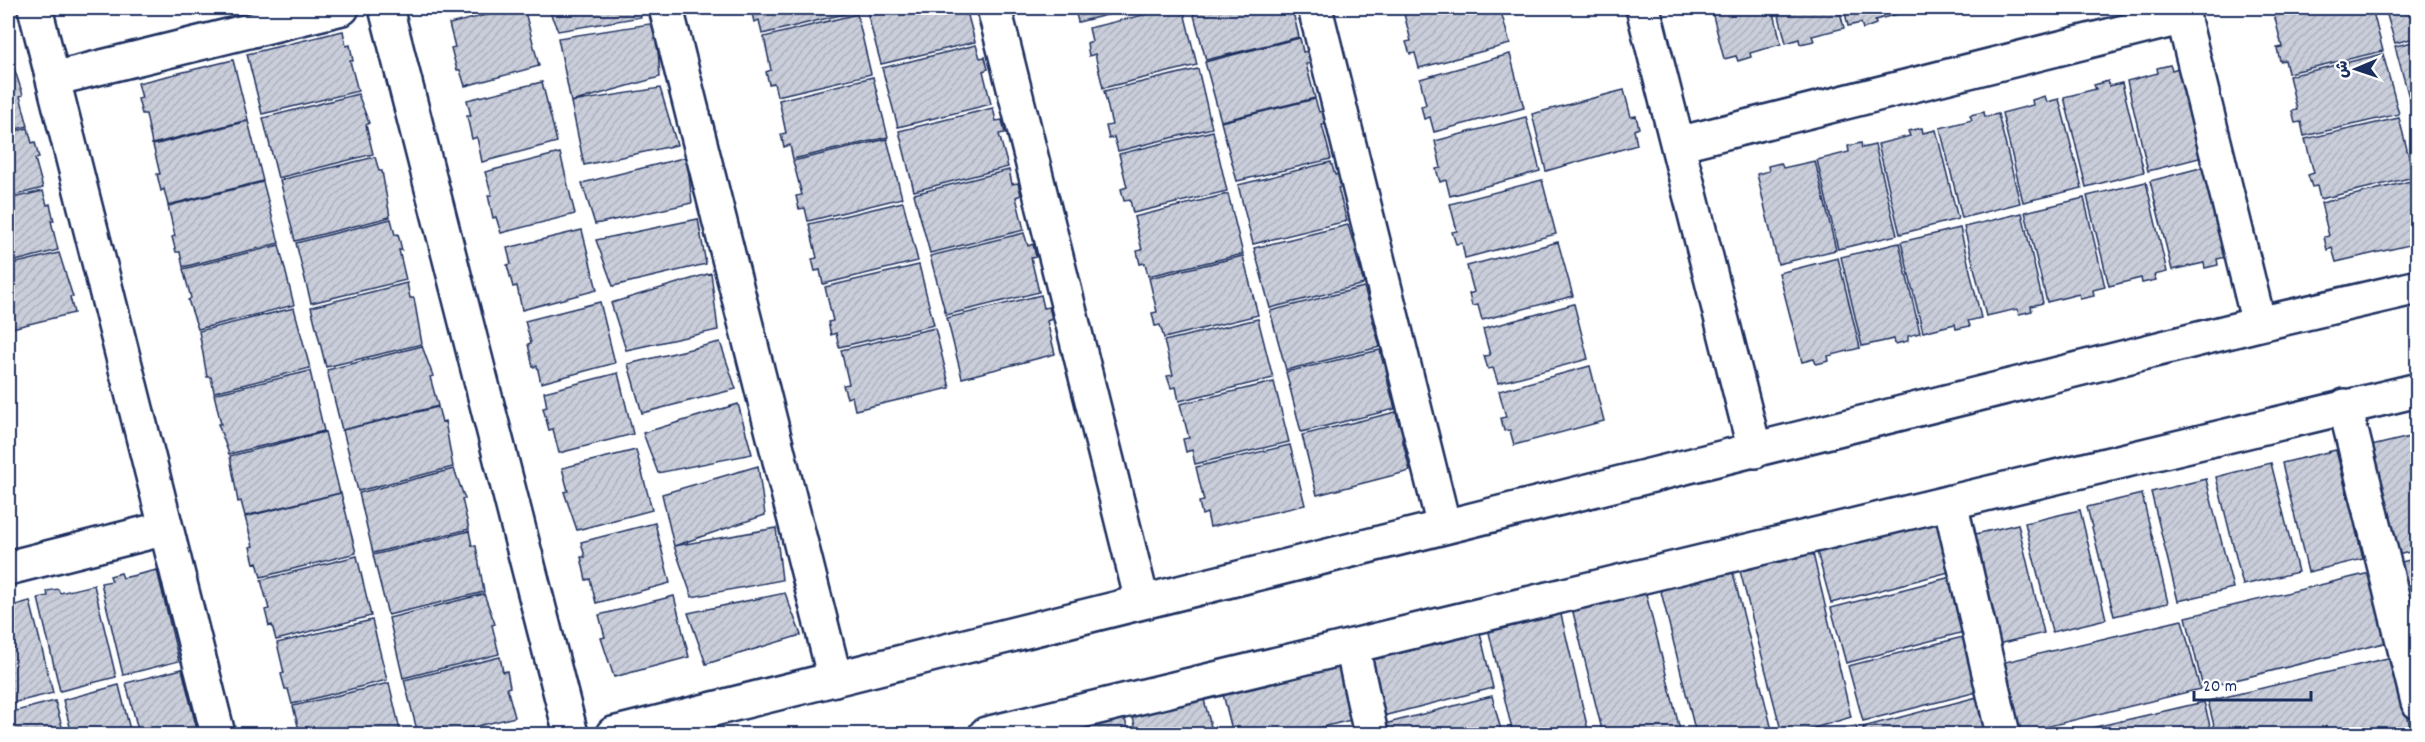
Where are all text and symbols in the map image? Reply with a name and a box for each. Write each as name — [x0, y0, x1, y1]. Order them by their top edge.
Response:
north arrow — [2326, 39, 2386, 99]
text: ش — [2332, 60, 2355, 79]
scale bar — [2194, 664, 2311, 702]
text: 20 m — [2203, 675, 2237, 700]

